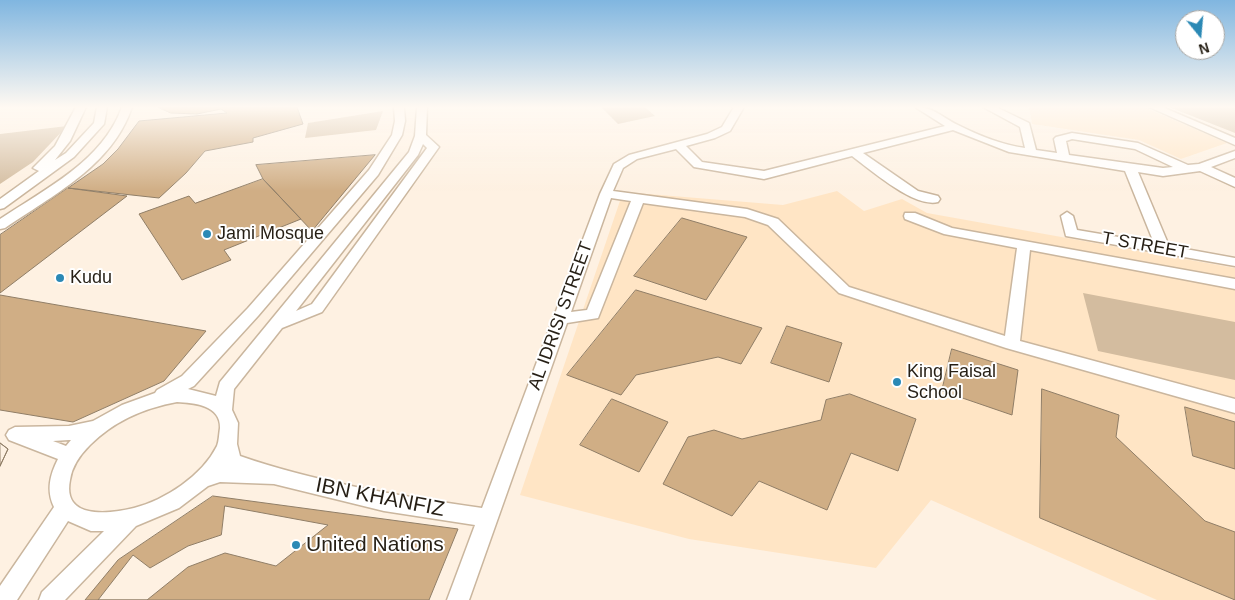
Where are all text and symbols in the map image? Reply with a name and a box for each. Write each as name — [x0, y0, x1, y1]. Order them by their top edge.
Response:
north arrow — [1175, 10, 1225, 60]
text: N — [1197, 39, 1211, 58]
place label: Jami Mosque — [217, 223, 324, 245]
marker: Jami Mosque — [201, 228, 213, 240]
street label: T STREET — [1100, 228, 1190, 264]
street label: AL IDRISI STREET — [524, 239, 598, 393]
place label: Kudu — [70, 267, 112, 289]
marker: Kudu — [54, 272, 66, 284]
place label: King Faisal School — [907, 361, 996, 404]
marker: King Faisal School — [891, 376, 903, 388]
street label: IBN KHANFIZ — [313, 473, 447, 523]
place label: United Nations — [306, 532, 444, 558]
marker: United Nations — [290, 539, 302, 551]

